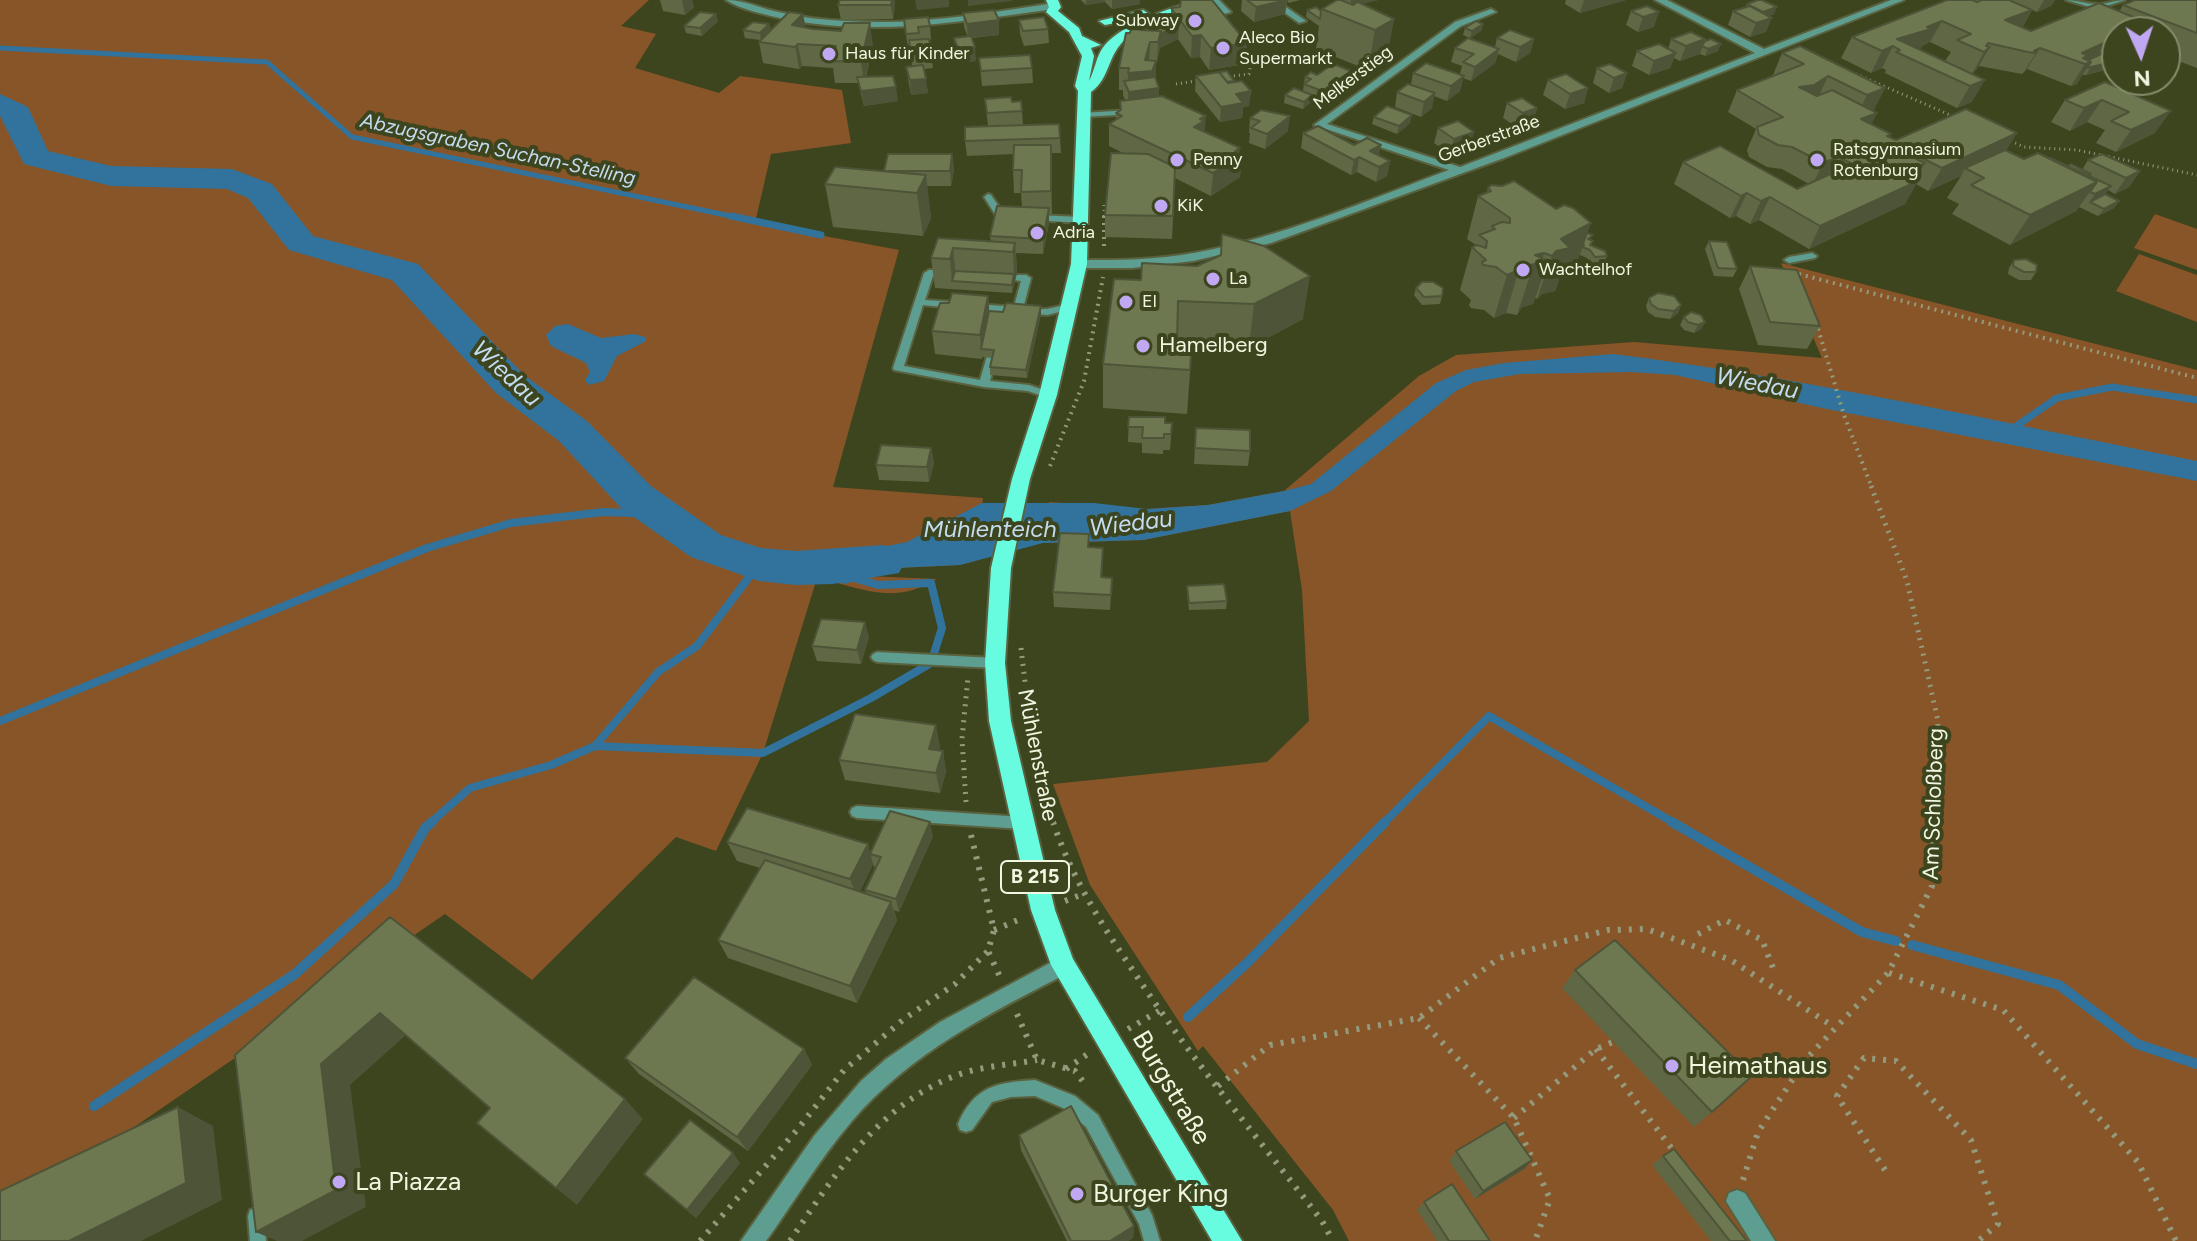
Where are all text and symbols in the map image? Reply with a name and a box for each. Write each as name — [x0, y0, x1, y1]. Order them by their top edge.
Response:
place label: Subway — [1115, 10, 1179, 32]
marker: Subway — [1186, 12, 1204, 30]
north arrow — [2101, 16, 2181, 96]
place label: Aleco Bio Supermarkt — [1239, 27, 1333, 70]
marker: Aleco Bio Supermarkt — [1214, 39, 1232, 57]
street label: Melkerstieg — [1309, 41, 1397, 115]
place label: Haus für Kinder — [845, 43, 969, 65]
marker: Haus für Kinder — [820, 45, 838, 63]
text: N — [2133, 65, 2151, 92]
water label: Abzugsgraben Suchan-Stelling — [358, 109, 638, 191]
street label: Gerberstraße — [1435, 111, 1543, 167]
place label: Ratsgymnasium Rotenburg — [1833, 139, 1961, 182]
place label: Penny — [1193, 149, 1242, 171]
marker: Penny — [1168, 151, 1186, 169]
marker: Ratsgymnasium Rotenburg — [1808, 151, 1826, 169]
place label: KiK — [1177, 195, 1203, 217]
marker: KiK — [1152, 197, 1170, 215]
place label: Adria — [1053, 222, 1095, 244]
marker: Adria — [1028, 224, 1046, 242]
place label: Wachtelhof — [1539, 259, 1632, 281]
marker: Wachtelhof — [1514, 261, 1532, 279]
place label: La — [1229, 268, 1248, 290]
marker: La — [1204, 270, 1222, 288]
place label: El — [1142, 291, 1157, 313]
marker: El — [1117, 293, 1135, 311]
place label: Hamelberg — [1159, 333, 1268, 359]
water label: Wiedau — [466, 335, 546, 413]
marker: Hamelberg — [1134, 337, 1152, 355]
water label: Wiedau — [1713, 362, 1801, 406]
water label: Wiedau — [1088, 505, 1174, 543]
water label: Mühlenteich — [923, 516, 1057, 544]
street label: Mühlenstraße — [1011, 687, 1063, 823]
street label: Am Schloßberg — [1918, 728, 1950, 880]
road number: B 215 — [1001, 861, 1069, 893]
street label: Burgstraße — [1125, 1025, 1217, 1151]
place label: Heimathaus — [1688, 1050, 1827, 1082]
marker: Heimathaus — [1663, 1057, 1681, 1075]
place label: La Piazza — [355, 1166, 461, 1198]
marker: La Piazza — [330, 1173, 348, 1191]
place label: Burger King — [1093, 1178, 1229, 1210]
marker: Burger King — [1068, 1185, 1086, 1203]

